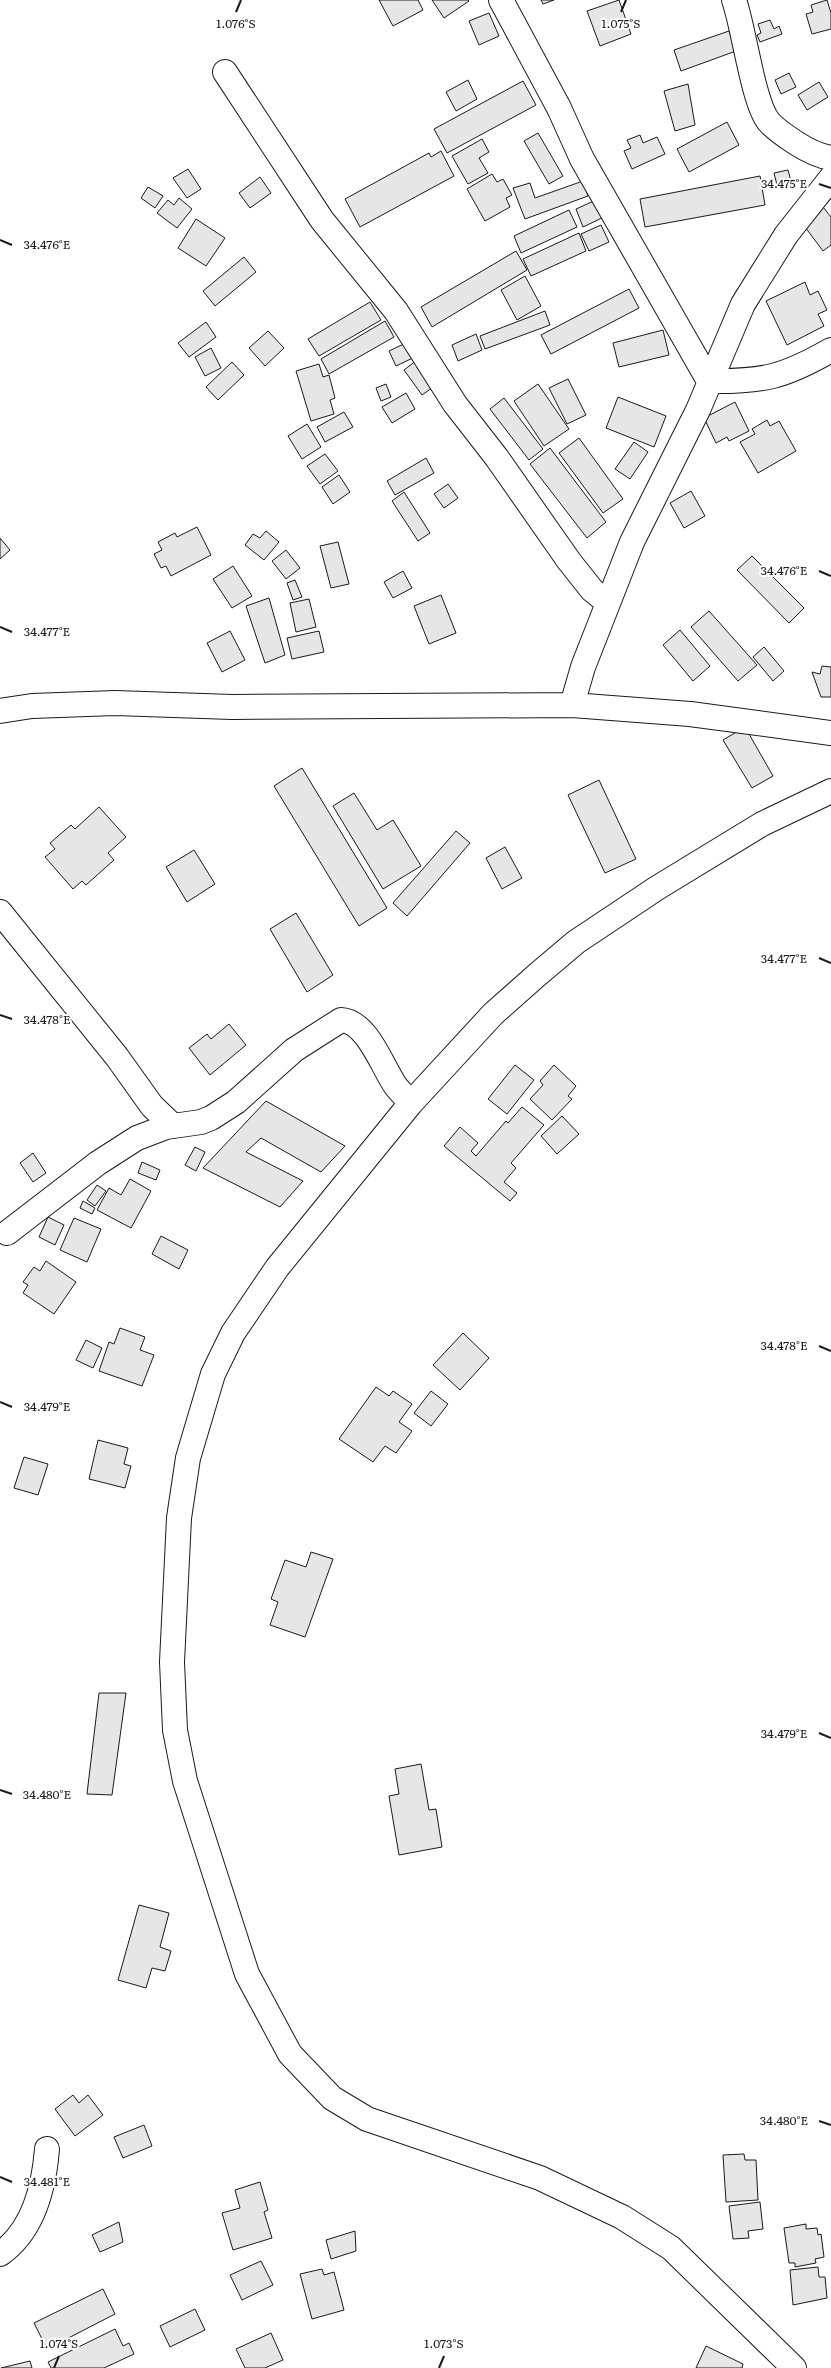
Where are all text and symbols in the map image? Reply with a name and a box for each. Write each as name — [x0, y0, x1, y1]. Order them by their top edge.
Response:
text: 1.076°S — [216, 14, 256, 32]
text: 1.075°S — [602, 14, 640, 32]
text: 34.475°E — [761, 174, 807, 192]
text: 34.476°E — [24, 235, 71, 253]
text: 34.476°E — [761, 561, 808, 579]
text: 34.477°E — [24, 622, 71, 640]
text: 34.477°E — [761, 949, 808, 967]
text: 34.478°E — [23, 1010, 71, 1028]
text: 34.478°E — [760, 1336, 808, 1354]
text: 34.479°E — [24, 1397, 71, 1415]
text: 34.479°E — [761, 1724, 808, 1742]
text: 34.480°E — [23, 1785, 72, 1803]
text: 34.480°E — [760, 2111, 809, 2129]
text: 34.481°E — [24, 2172, 70, 2190]
text: 1.074°S — [40, 2334, 78, 2352]
text: 1.073°S — [424, 2334, 464, 2352]

